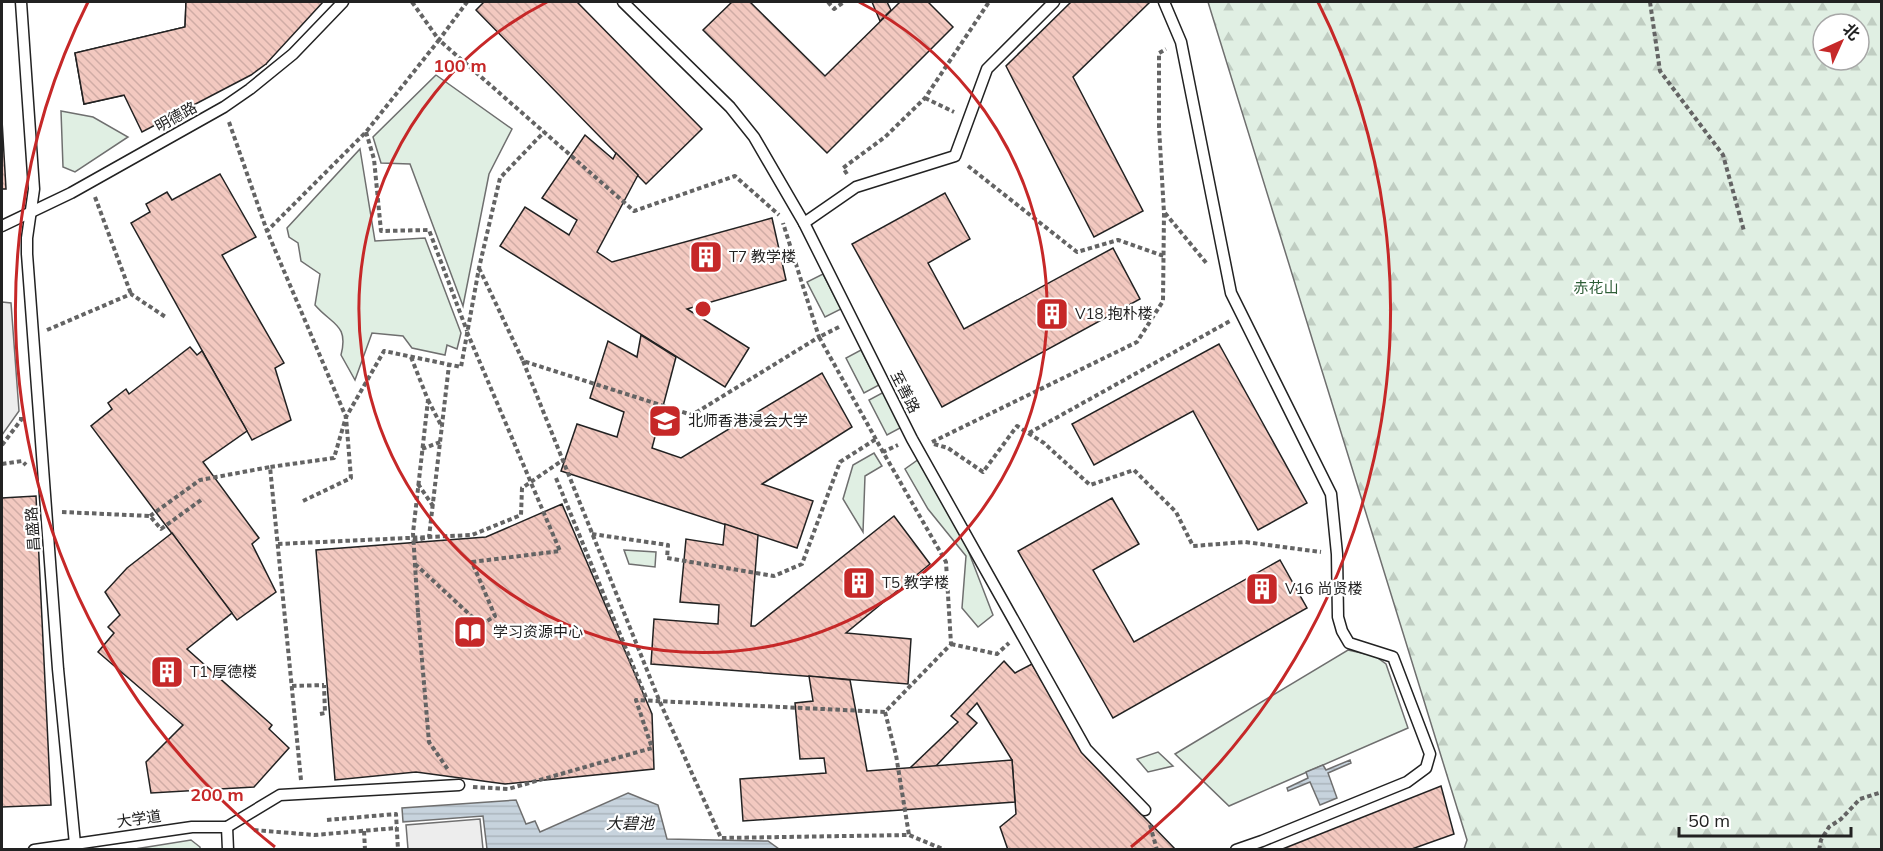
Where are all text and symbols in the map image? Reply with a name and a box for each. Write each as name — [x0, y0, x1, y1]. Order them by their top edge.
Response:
north arrow — [1811, 12, 1871, 72]
text: 北 — [1839, 19, 1864, 44]
text: 100 m — [433, 54, 487, 77]
street label: 明德路 — [151, 97, 200, 136]
building icon: T7 教学楼 — [688, 239, 724, 275]
place label: T7 教学楼 — [729, 247, 796, 266]
park label: 赤花山 — [1573, 278, 1619, 297]
building icon: V18 抱朴楼 — [1034, 296, 1070, 332]
centre of rings — [693, 299, 713, 319]
place label: V18 抱朴楼 — [1075, 304, 1152, 323]
street label: 至善路 — [887, 367, 924, 416]
school or university icon: 北师香港浸会大学 — [647, 403, 683, 439]
place label: 北师香港浸会大学 — [688, 411, 808, 430]
street label: 昌盛路 — [21, 506, 44, 552]
building icon: T5 教学楼 — [841, 565, 877, 601]
building icon: V16 尚贤楼 — [1244, 571, 1280, 607]
place label: T5 教学楼 — [882, 573, 949, 592]
place label: V16 尚贤楼 — [1285, 579, 1362, 598]
library icon: 学习资源中心 — [452, 614, 488, 650]
place label: 学习资源中心 — [493, 622, 583, 641]
building icon: T1 厚德楼 — [149, 654, 185, 690]
place label: T1 厚德楼 — [190, 662, 257, 681]
text: 200 m — [190, 783, 244, 806]
scale bar — [1679, 800, 1852, 838]
street label: 大学道 — [115, 806, 163, 831]
text: 50 m — [1688, 809, 1730, 832]
water label: 大碧池 — [606, 813, 656, 833]

